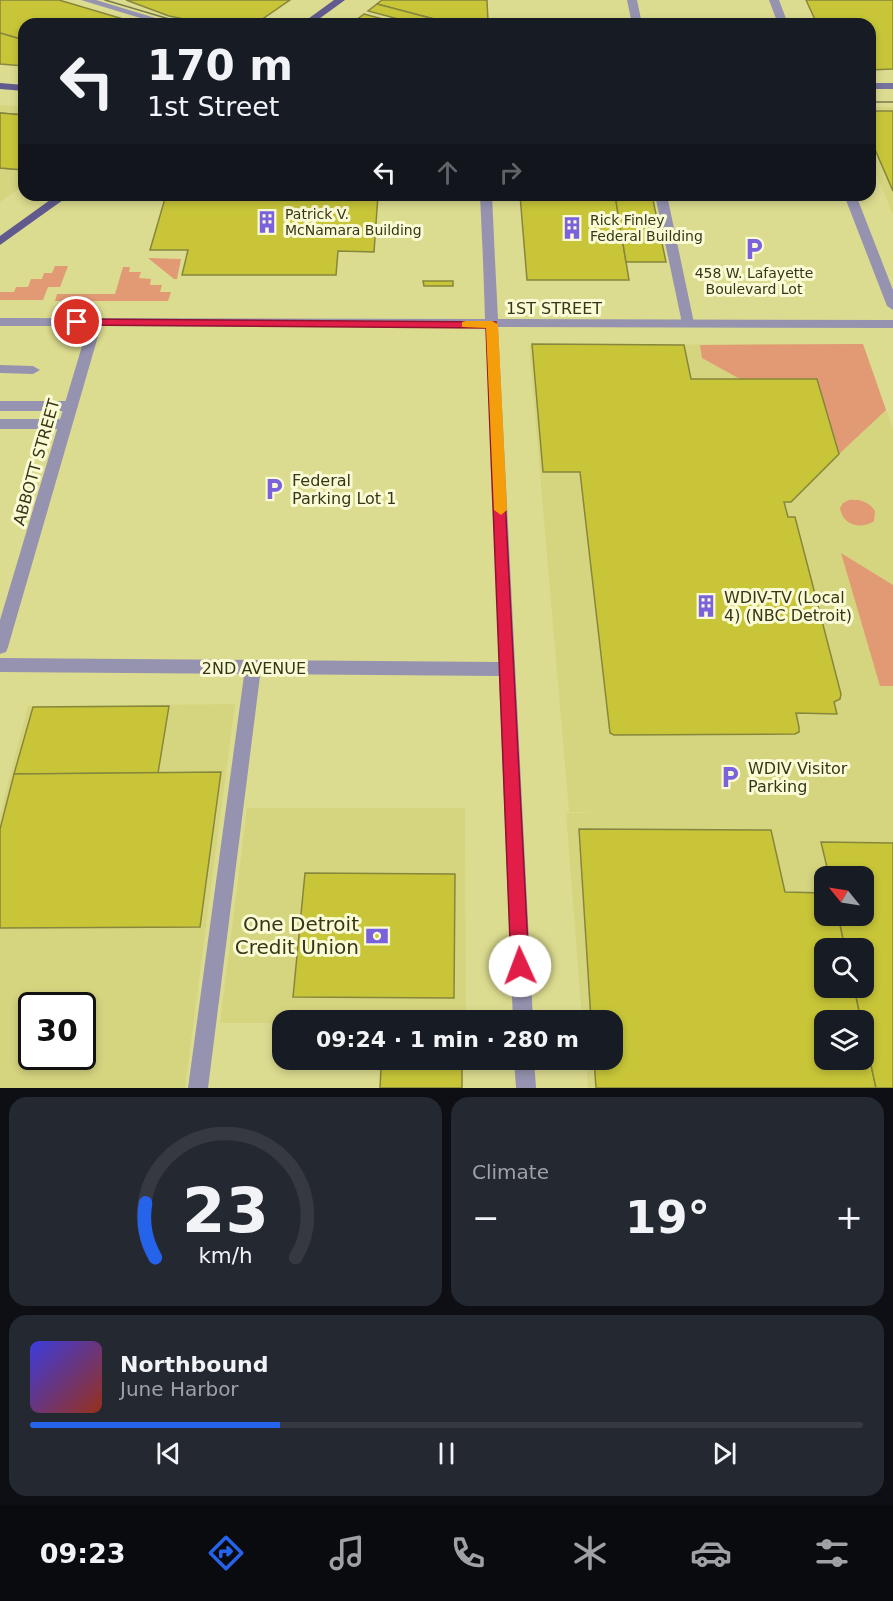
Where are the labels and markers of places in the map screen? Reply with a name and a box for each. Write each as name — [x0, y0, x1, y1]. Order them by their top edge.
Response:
place label: Patrick V. McNamara Building — [285, 206, 422, 238]
building icon: Patrick V. McNamara Building — [254, 209, 280, 235]
place label: Rick Finley Federal Building — [590, 212, 703, 244]
building icon: Rick Finley Federal Building — [559, 215, 585, 241]
parking icon: 458 W. Lafayette Boulevard Lot — [741, 236, 767, 262]
place label: 458 W. Lafayette Boulevard Lot — [695, 265, 813, 297]
pin — [51, 296, 102, 347]
place label: Federal Parking Lot 1 — [292, 471, 396, 508]
parking icon: Federal Parking Lot 1 — [261, 476, 287, 502]
place label: WDIV-TV (Local 4) (NBC Detroit) — [724, 588, 852, 625]
building icon: WDIV-TV (Local 4) (NBC Detroit) — [693, 593, 719, 619]
place label: WDIV Visitor Parking — [748, 759, 848, 796]
parking icon: WDIV Visitor Parking — [717, 764, 743, 790]
place label: One Detroit Credit Union — [235, 912, 359, 959]
bank icon: One Detroit Credit Union — [364, 923, 390, 949]

